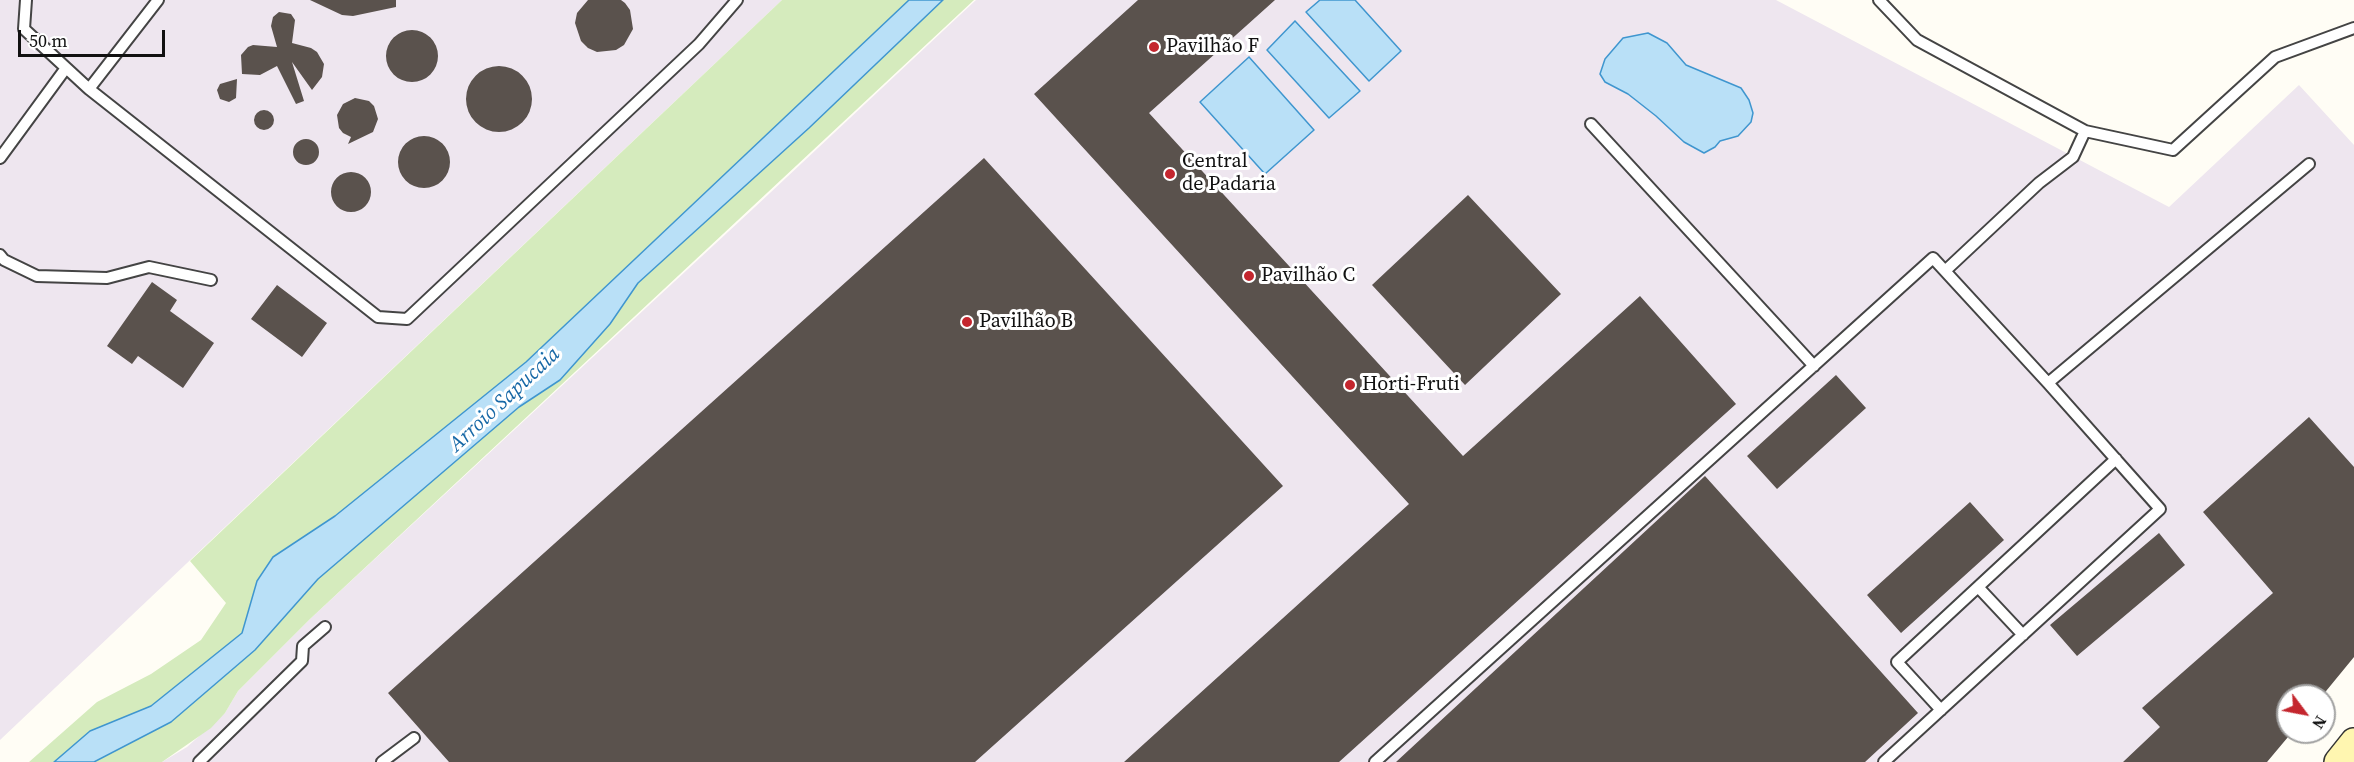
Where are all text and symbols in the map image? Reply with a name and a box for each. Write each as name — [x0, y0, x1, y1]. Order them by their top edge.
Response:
scale bar — [21, 18, 168, 56]
text: 50 m — [29, 28, 67, 53]
place label: Pavilhão F — [1166, 35, 1259, 59]
marker: Pavilhão F — [1147, 40, 1161, 54]
place label: Central de Padaria — [1182, 150, 1276, 197]
marker: Central de Padaria — [1163, 167, 1177, 181]
place label: Pavilhão C — [1261, 264, 1355, 288]
marker: Pavilhão C — [1242, 269, 1256, 283]
place label: Pavilhão B — [979, 310, 1073, 334]
marker: Pavilhão B — [960, 315, 974, 329]
water label: Arroio Sapucaia — [444, 342, 566, 458]
place label: Horti-Fruti — [1362, 373, 1460, 397]
marker: Horti-Fruti — [1343, 378, 1357, 392]
north arrow — [2276, 684, 2336, 744]
text: N — [2307, 712, 2332, 733]

